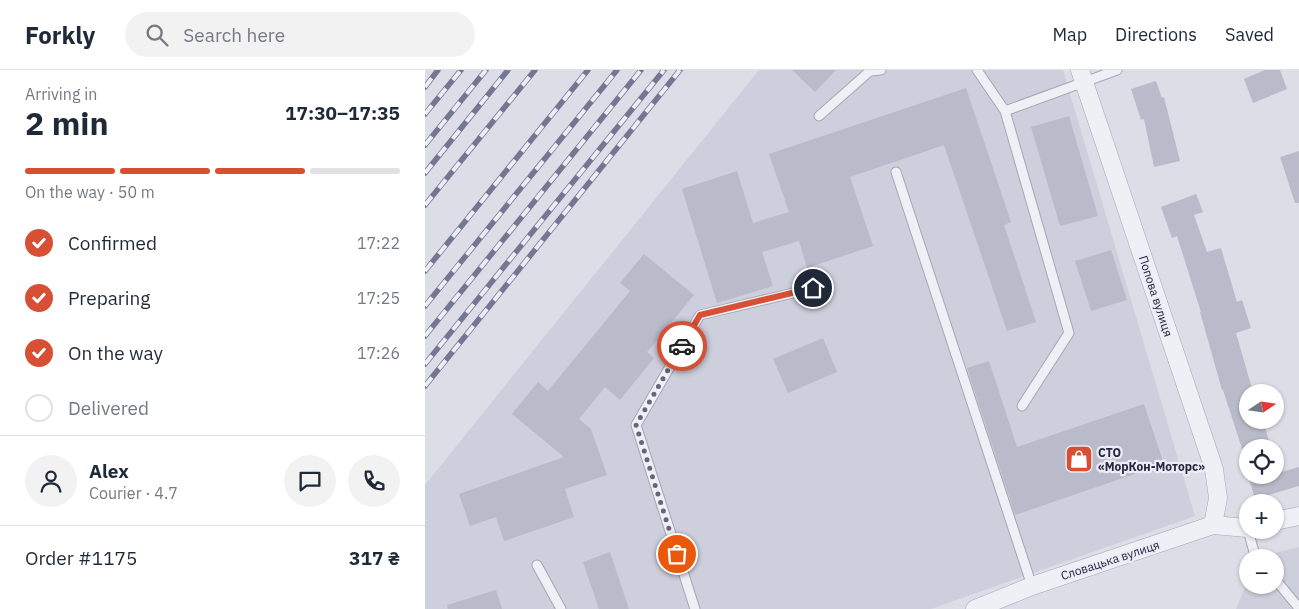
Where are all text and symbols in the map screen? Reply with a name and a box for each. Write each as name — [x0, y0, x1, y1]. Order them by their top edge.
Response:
search box — [125, 12, 475, 57]
text: Forkly — [25, 19, 95, 51]
icon: search — [143, 21, 171, 49]
text: Search here — [183, 23, 285, 47]
text: Map — [1052, 23, 1087, 46]
text: Directions — [1115, 23, 1197, 46]
text: Saved — [1225, 23, 1274, 46]
text: Arriving in — [25, 84, 97, 104]
text: 17:30–17:35 — [285, 101, 400, 125]
text: 2 min — [25, 102, 109, 144]
text: On the way · 50 m — [25, 182, 155, 202]
icon: check — [25, 229, 53, 257]
text: Confirmed — [68, 231, 157, 255]
text: 17:22 — [357, 233, 400, 253]
street label: Попова вулиця — [1136, 254, 1176, 338]
pin — [792, 267, 834, 309]
icon: home — [799, 274, 827, 302]
icon: check — [25, 284, 53, 312]
text: Preparing — [68, 286, 150, 310]
text: 17:25 — [357, 288, 400, 308]
courier — [657, 321, 707, 371]
icon: car — [668, 332, 696, 360]
icon: check — [25, 339, 53, 367]
text: On the way — [68, 341, 163, 365]
text: 17:26 — [357, 343, 400, 363]
north arrow — [1239, 384, 1284, 429]
map controls — [1239, 384, 1284, 594]
text: Delivered — [68, 396, 149, 420]
button: locate — [1239, 439, 1284, 484]
shop icon: СТО «МорКон-Моторс» — [1064, 444, 1094, 474]
place label: СТО «МорКон-Моторс» — [1098, 445, 1205, 474]
button: person — [25, 455, 77, 507]
button: chat — [284, 455, 336, 507]
button: phone — [348, 455, 400, 507]
text: Alex — [89, 459, 129, 483]
text: Courier · 4.7 — [89, 483, 178, 503]
button: + — [1239, 494, 1284, 539]
pin — [656, 533, 698, 575]
street label: Словацька вулиця — [1059, 537, 1161, 583]
icon: bag — [663, 540, 691, 568]
text: Order #1175 — [25, 546, 137, 570]
text: 317 ₴ — [349, 546, 400, 570]
button: − — [1239, 549, 1284, 594]

